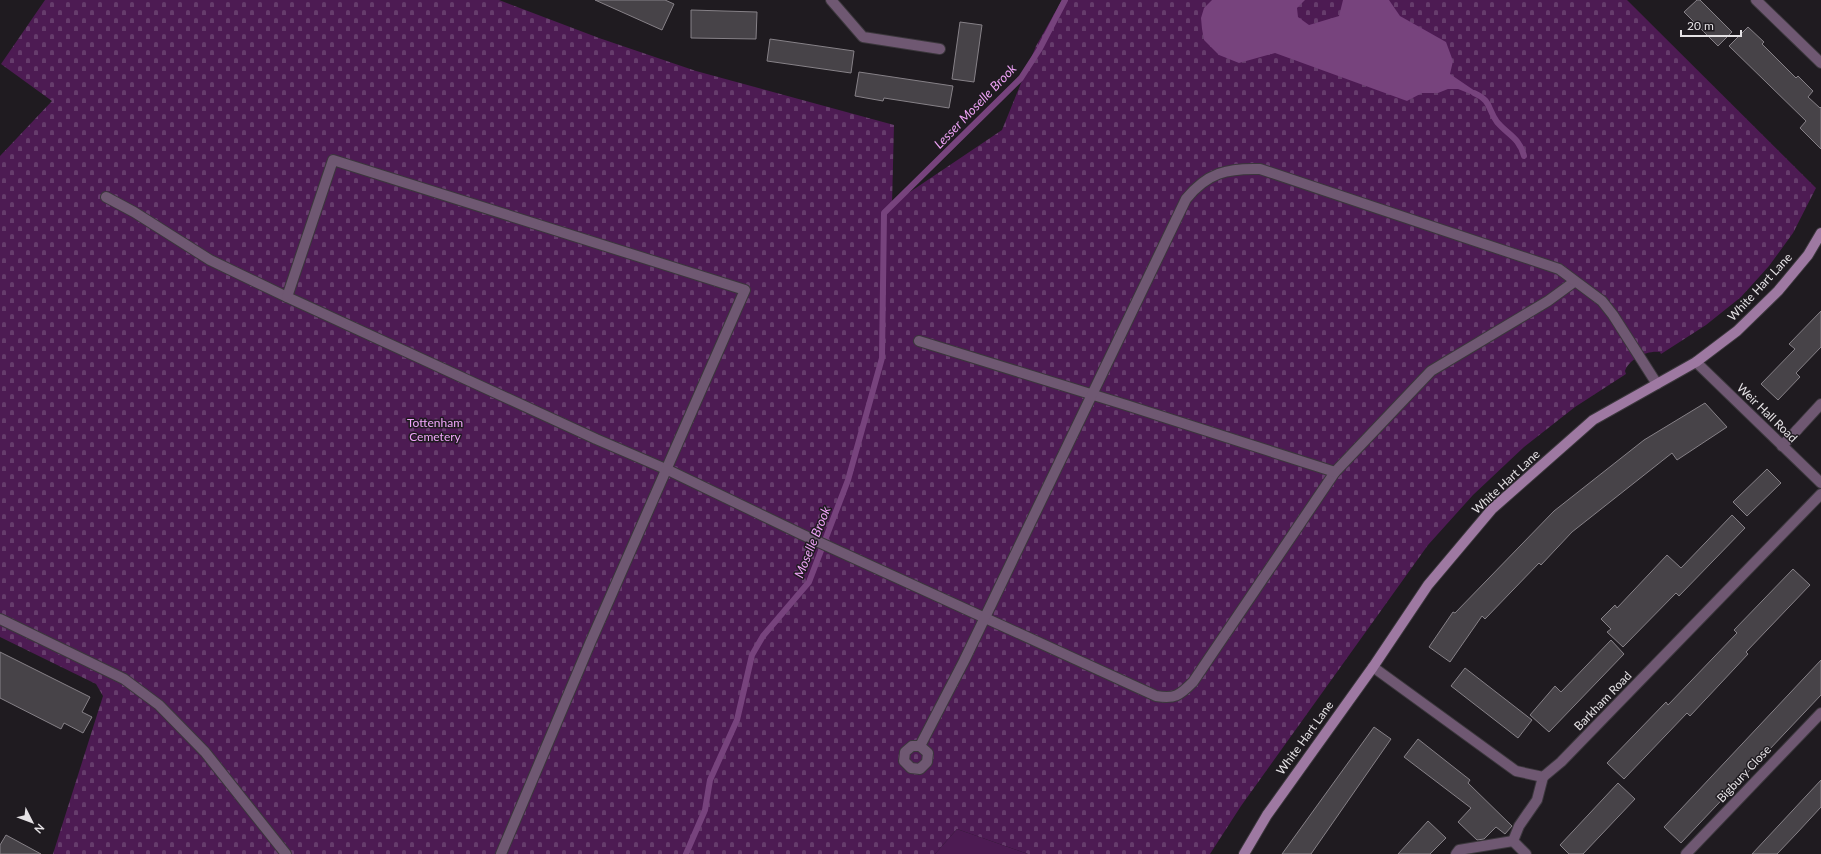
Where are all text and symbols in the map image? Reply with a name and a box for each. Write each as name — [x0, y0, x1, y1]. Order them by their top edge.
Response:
scale bar — [1681, 12, 1741, 38]
text: 20 m — [1687, 18, 1714, 33]
water label: Lesser Moselle Brook — [930, 60, 1020, 152]
street label: White Hart Lane — [1724, 250, 1795, 324]
street label: Weir Hall Road — [1734, 380, 1801, 445]
park label: Tottenham Cemetery — [407, 415, 463, 444]
street label: White Hart Lane — [1469, 446, 1543, 517]
water label: Moselle Brook — [790, 503, 834, 580]
street label: Barkham Road — [1571, 668, 1635, 733]
street label: White Hart Lane — [1273, 698, 1336, 777]
street label: Bigbury Close — [1713, 742, 1774, 805]
north arrow — [12, 802, 52, 842]
text: N — [32, 822, 47, 837]

